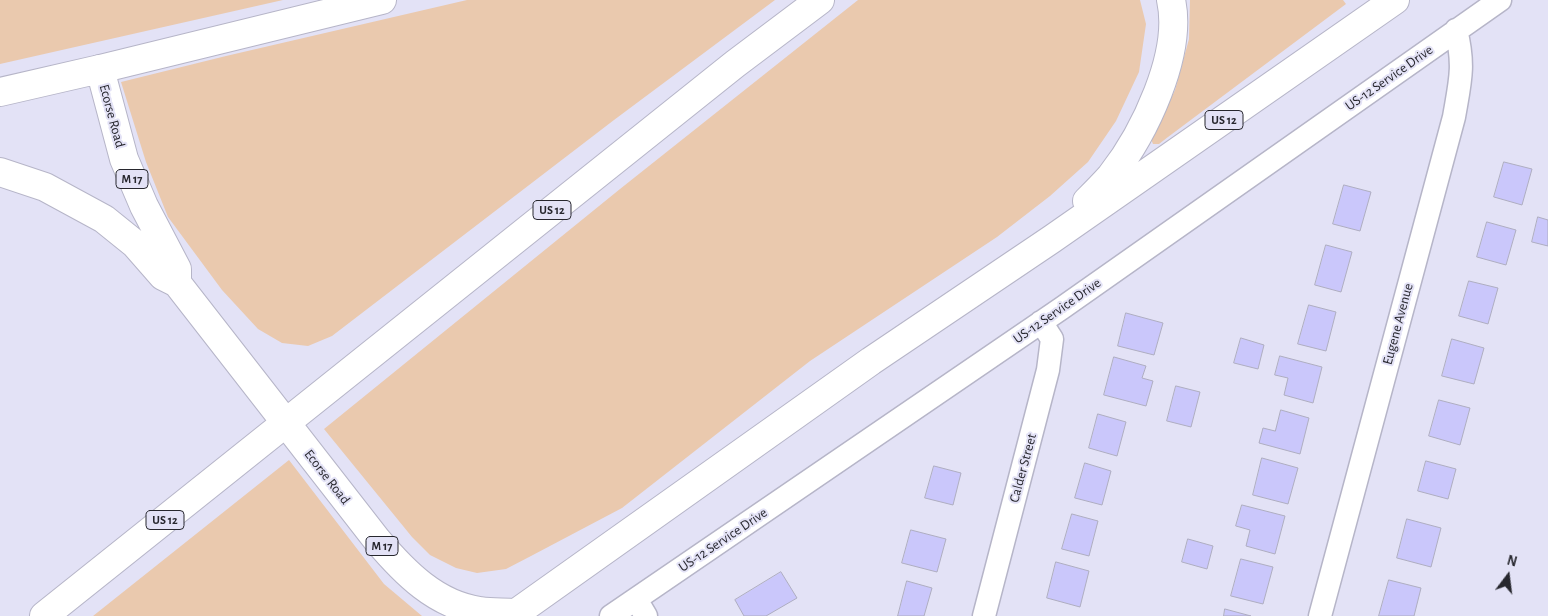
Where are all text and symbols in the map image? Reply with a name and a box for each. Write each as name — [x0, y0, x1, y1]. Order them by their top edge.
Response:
street label: US-12 Service Drive — [1342, 42, 1436, 114]
street label: Ecorse Road — [95, 83, 129, 149]
road number: US 12 — [1205, 110, 1243, 130]
road number: M 17 — [116, 170, 148, 188]
road number: US 12 — [533, 200, 571, 220]
street label: US-12 Service Drive — [1010, 275, 1104, 347]
street label: Eugene Avenue — [1379, 281, 1417, 367]
street label: Calder Street — [1006, 432, 1040, 504]
street label: Ecorse Road — [300, 446, 354, 508]
street label: US-12 Service Drive — [676, 504, 770, 576]
road number: US 12 — [146, 510, 184, 530]
road number: M 17 — [366, 536, 398, 556]
north arrow — [1483, 551, 1533, 601]
text: N — [1505, 553, 1518, 570]

